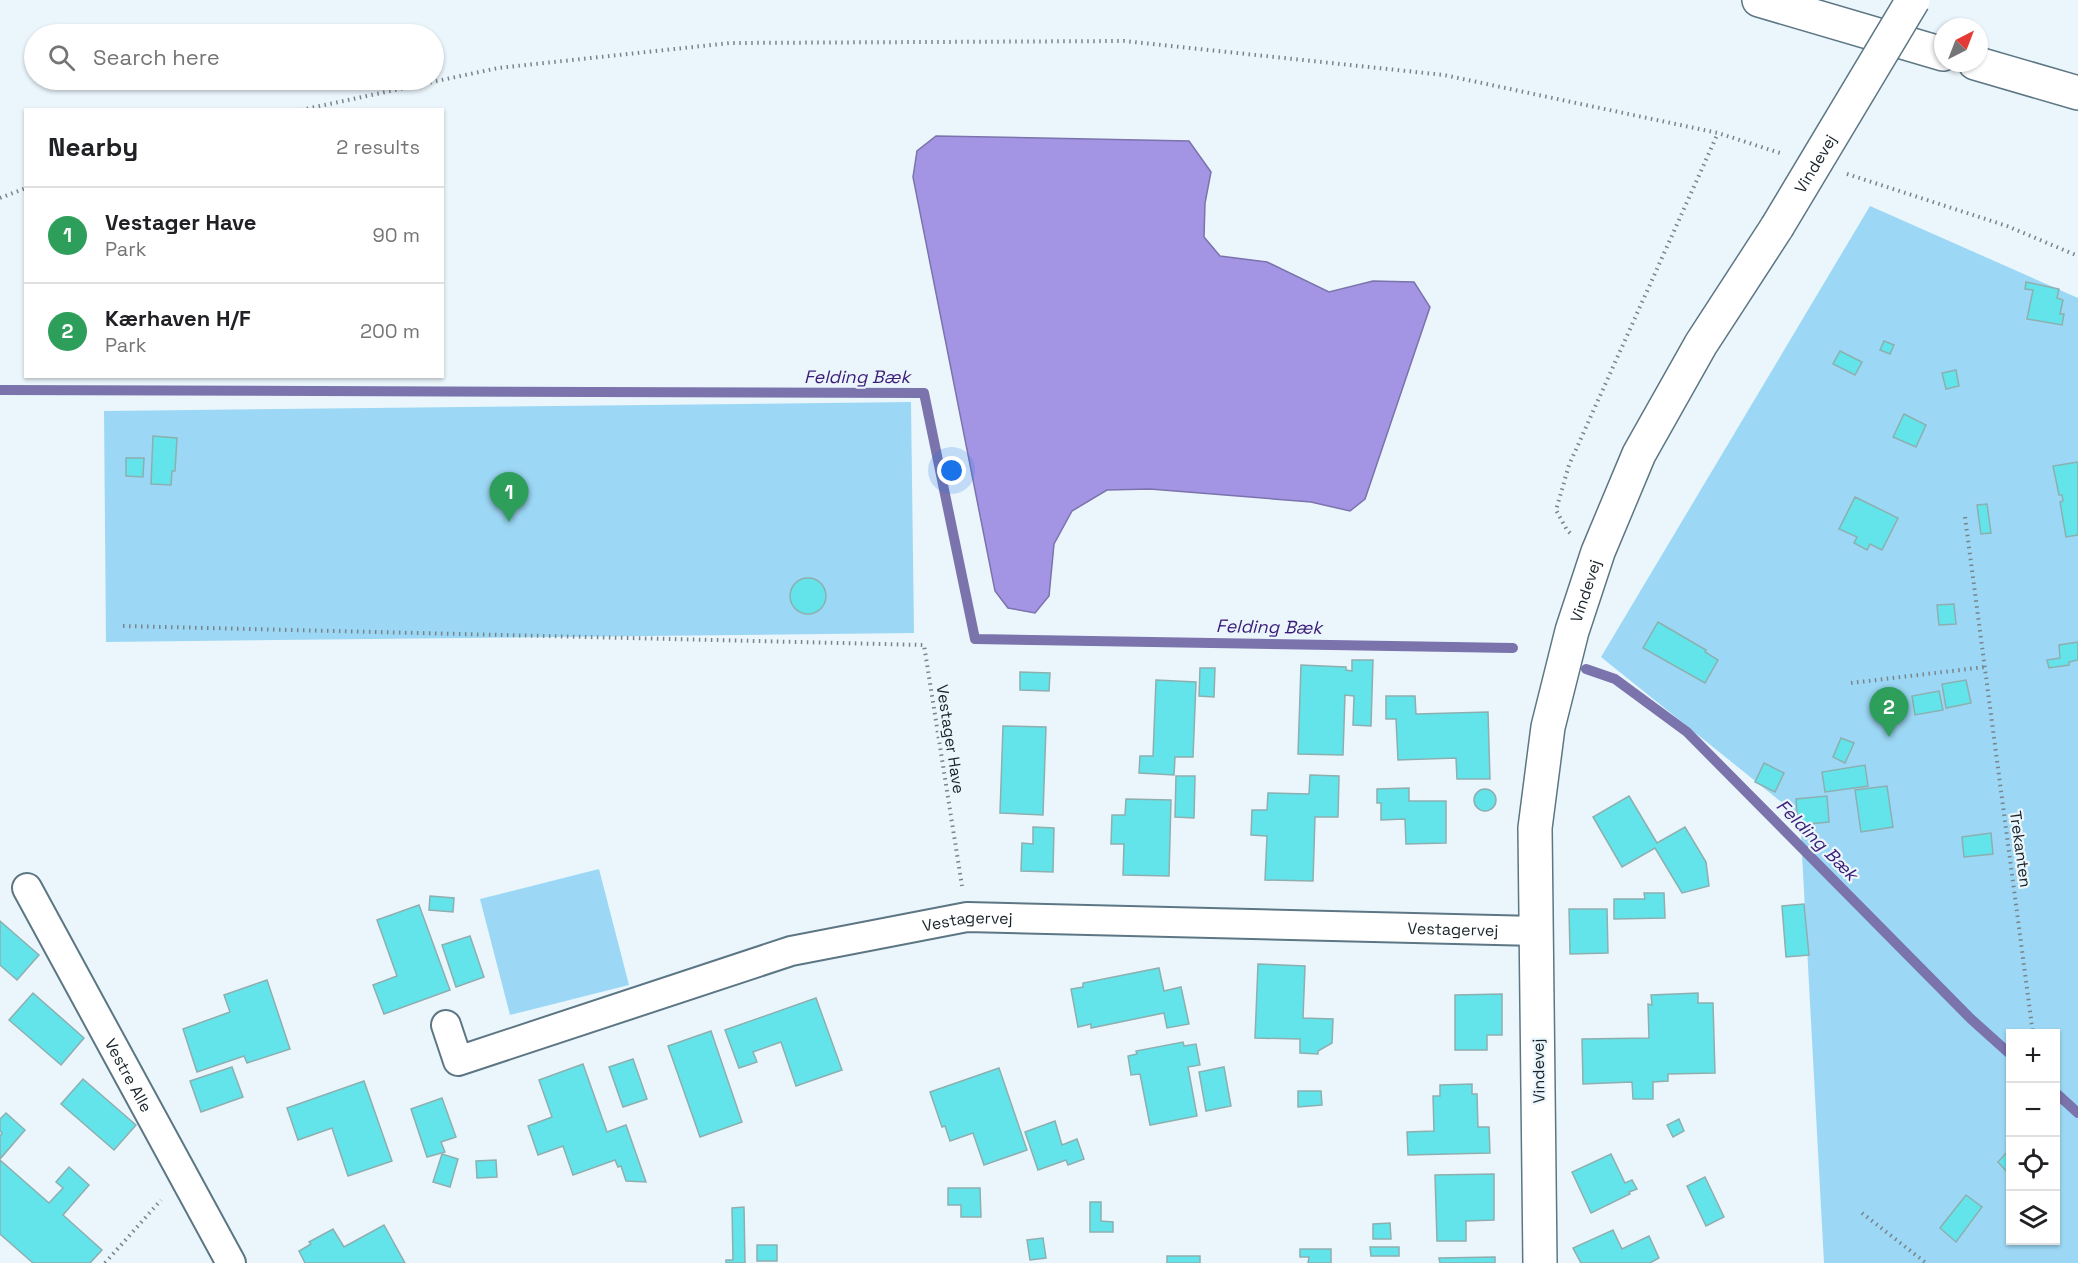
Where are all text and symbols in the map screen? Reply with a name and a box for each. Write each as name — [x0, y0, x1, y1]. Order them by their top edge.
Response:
north arrow — [1934, 18, 1988, 72]
search box — [24, 24, 444, 90]
icon: search — [45, 41, 78, 74]
text: Search here — [93, 43, 220, 71]
text: Nearby — [48, 130, 138, 164]
street label: Vindevej — [1790, 131, 1841, 197]
text: 2 results — [336, 134, 420, 160]
text: Vestager Have — [105, 208, 256, 236]
text: 1 — [63, 222, 72, 248]
text: 90 m — [373, 222, 420, 248]
text: Park — [105, 236, 147, 262]
text: Kærhaven H/F — [105, 304, 251, 332]
text: 2 — [62, 318, 73, 344]
text: 200 m — [360, 318, 420, 344]
text: Park — [105, 332, 147, 358]
water label: Felding Bæk — [804, 365, 912, 388]
your location — [937, 456, 966, 485]
pin: 1 — [490, 472, 528, 522]
street label: Vindevej — [1566, 557, 1606, 625]
water label: Felding Bæk — [1216, 614, 1325, 639]
street label: Vestager Have — [932, 683, 970, 795]
pin: 2 — [1870, 688, 1908, 737]
water label: Felding Bæk — [1772, 794, 1865, 887]
street label: Trekanten — [2005, 809, 2036, 889]
street label: Vestagervej — [921, 907, 1013, 936]
street label: Vestagervej — [1407, 918, 1499, 941]
map controls — [2006, 1029, 2060, 1245]
button: + — [2006, 1029, 2060, 1083]
street label: Vestre Alle — [100, 1035, 157, 1116]
street label: Vindevej — [1527, 1038, 1550, 1104]
button: − — [2006, 1083, 2060, 1137]
button: locate — [2006, 1137, 2060, 1191]
button: layers — [2006, 1191, 2060, 1245]

